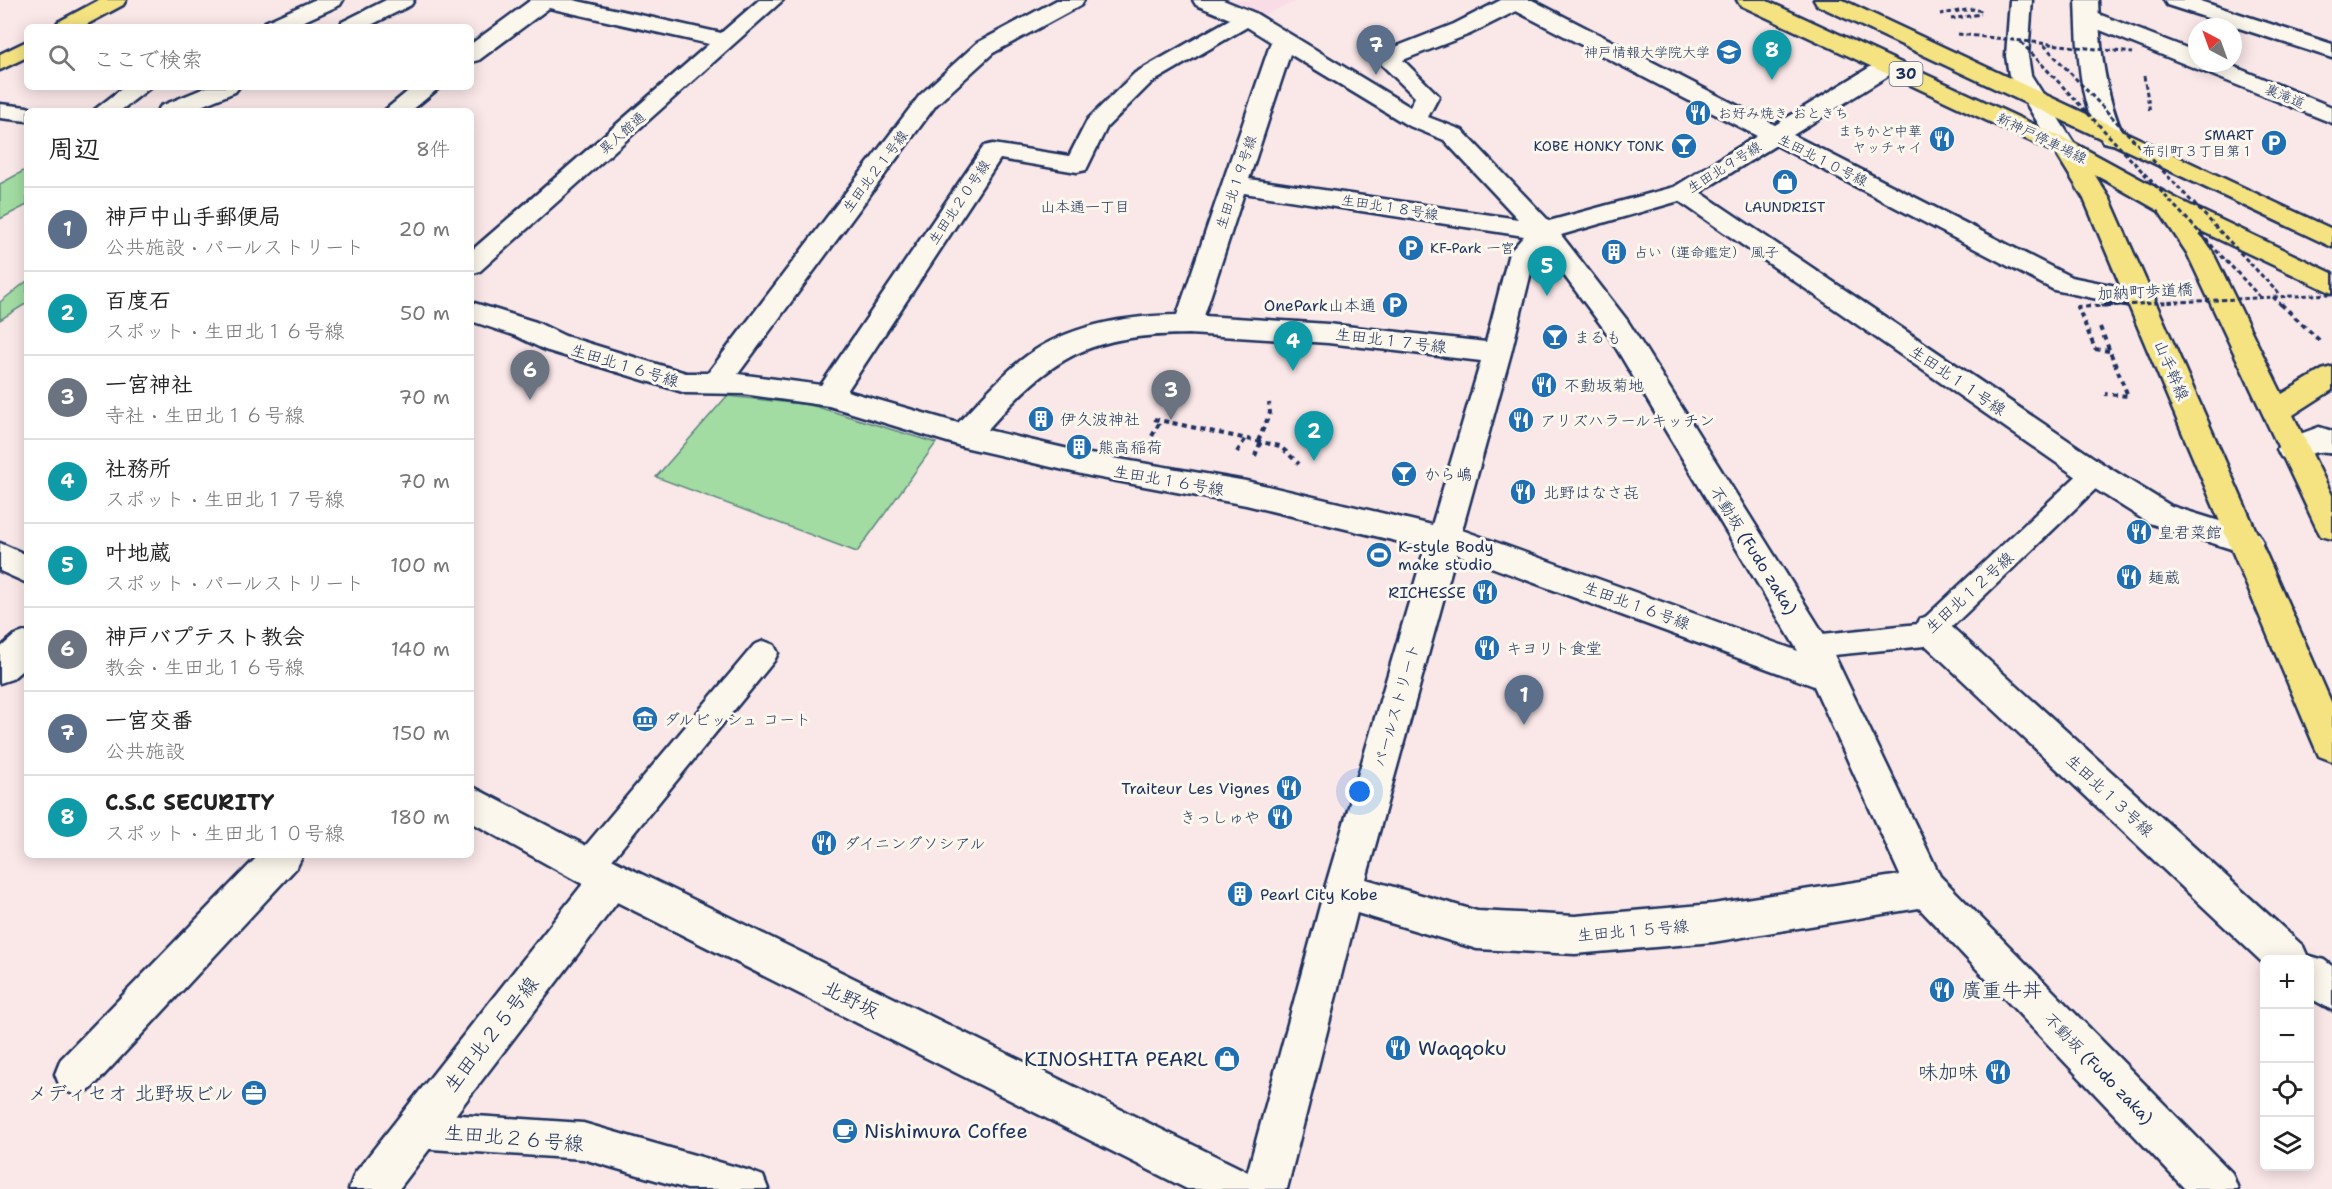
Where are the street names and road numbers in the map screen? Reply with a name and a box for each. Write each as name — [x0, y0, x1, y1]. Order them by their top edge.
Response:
road number: 30 — [1890, 62, 1922, 86]
street label: 裏滝道 — [2262, 80, 2308, 112]
street label: 異人館通 — [595, 108, 649, 158]
street label: 新神戸停車場線 — [1994, 108, 2090, 168]
street label: 生田北２１号線 — [838, 126, 912, 216]
street label: 生田北１０号線 — [1775, 130, 1871, 190]
street label: 生田北１９号線 — [1212, 133, 1260, 231]
street label: 生田北９号線 — [1684, 137, 1764, 197]
street label: 生田北２０号線 — [924, 156, 994, 248]
street label: 生田北１８号線 — [1340, 190, 1440, 224]
street label: 加納町歩道橋 — [2097, 279, 2194, 304]
street label: 生田北１７号線 — [1334, 323, 1448, 358]
street label: 山手幹線 — [2149, 337, 2194, 404]
street label: 生田北１６号線 — [568, 339, 681, 392]
street label: 生田北１１号線 — [1905, 340, 2010, 420]
street label: 生田北１６号線 — [1112, 460, 1226, 501]
street label: 不動坂 (Fudo zaka) — [1706, 482, 1802, 618]
street label: 生田北１２号線 — [1921, 547, 2018, 638]
street label: 生田北１６号線 — [1581, 576, 1693, 634]
street label: パールストリート — [1369, 641, 1424, 770]
street label: 生田北１３号線 — [2062, 749, 2158, 841]
street label: 生田北１５号線 — [1576, 915, 1690, 946]
street label: 生田北２５号線 — [438, 971, 544, 1097]
street label: 北野坂 — [818, 974, 884, 1024]
street label: 不動坂 (Fudo zaka) — [2040, 1008, 2157, 1129]
street label: 生田北２６号線 — [443, 1119, 585, 1157]

